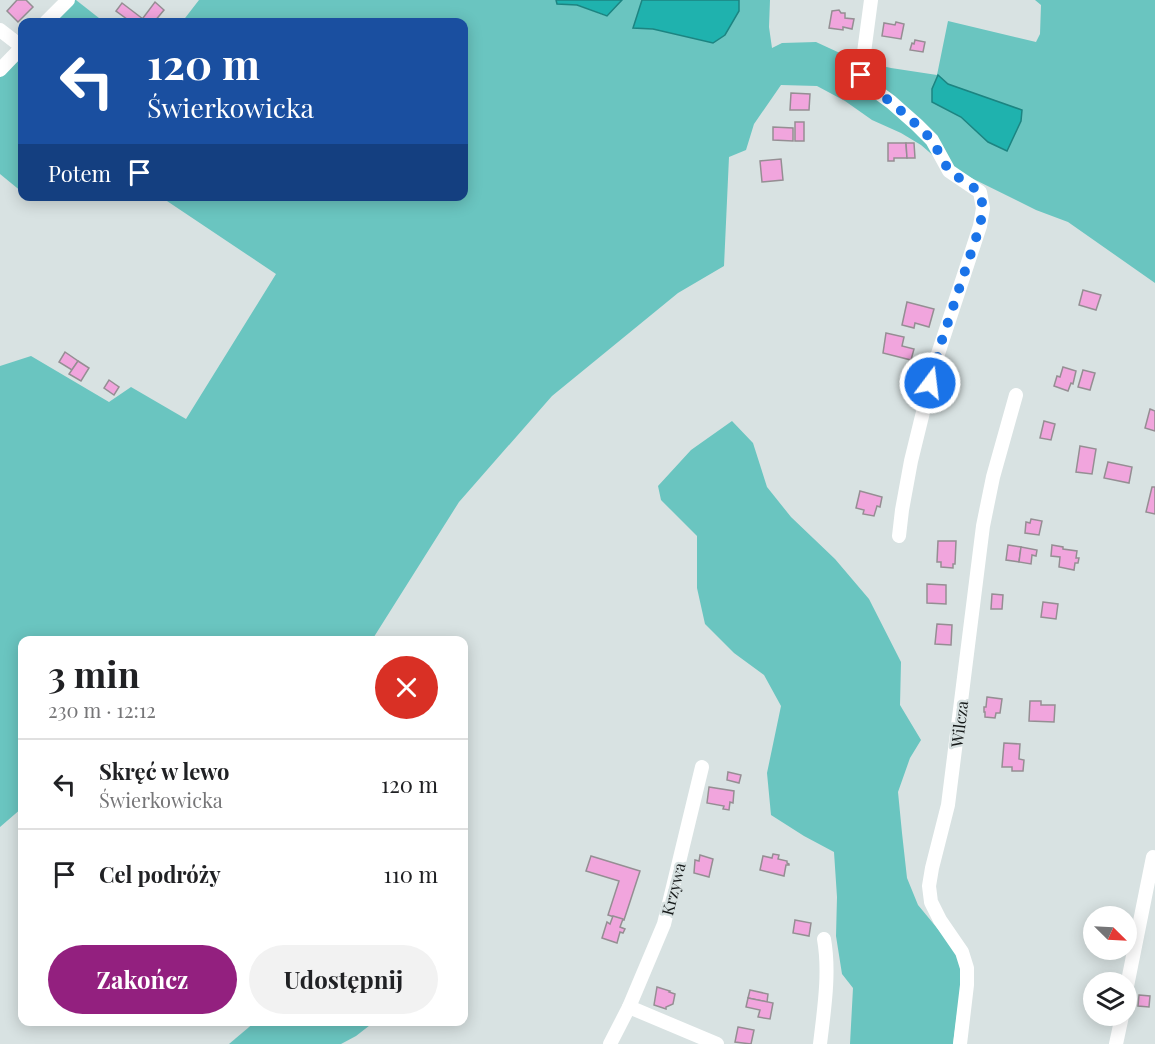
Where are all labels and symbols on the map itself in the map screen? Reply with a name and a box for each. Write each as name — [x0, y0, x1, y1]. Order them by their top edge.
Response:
pin — [835, 49, 886, 100]
position arrow — [898, 351, 962, 415]
street label: Wilcza — [946, 700, 972, 749]
street label: Krzywa — [656, 860, 690, 917]
north arrow — [1083, 906, 1137, 960]

